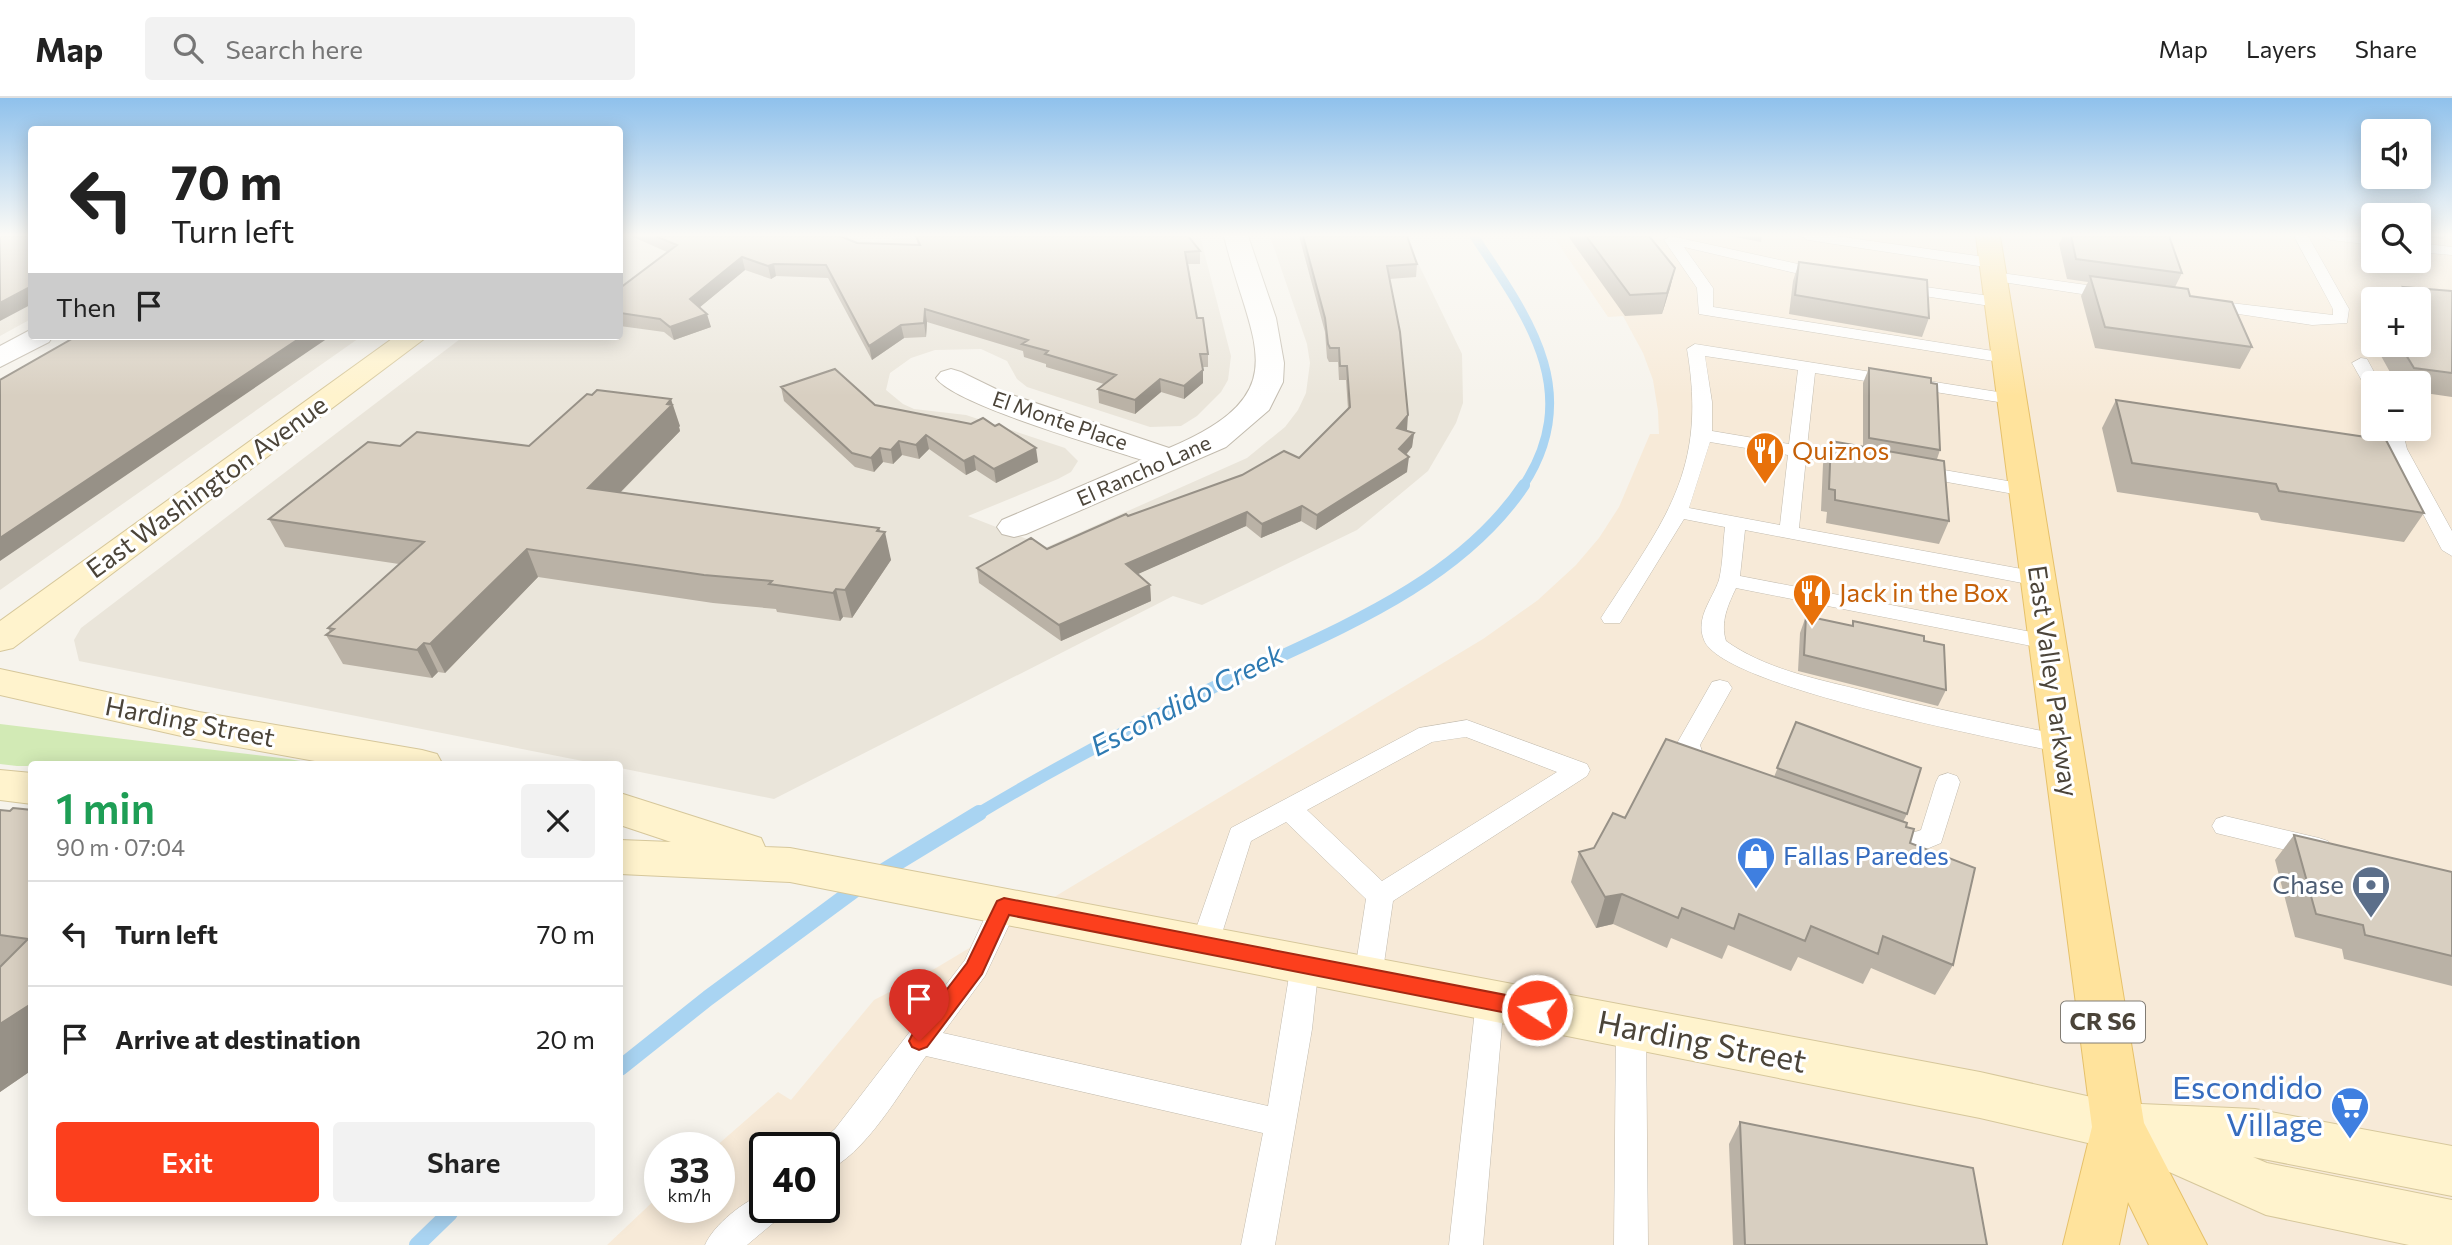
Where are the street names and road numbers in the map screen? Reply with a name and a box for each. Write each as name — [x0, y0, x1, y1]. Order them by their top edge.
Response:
street label: El Monte Place — [990, 385, 1131, 454]
street label: East Washington Avenue — [80, 388, 333, 584]
street label: El Rancho Lane — [1073, 429, 1214, 510]
street label: East Valley Parkway — [2023, 563, 2086, 798]
street label: Harding Street — [103, 689, 278, 752]
street label: Harding Street — [1595, 1000, 1810, 1080]
road number: CR S6 — [2061, 1002, 2145, 1042]

